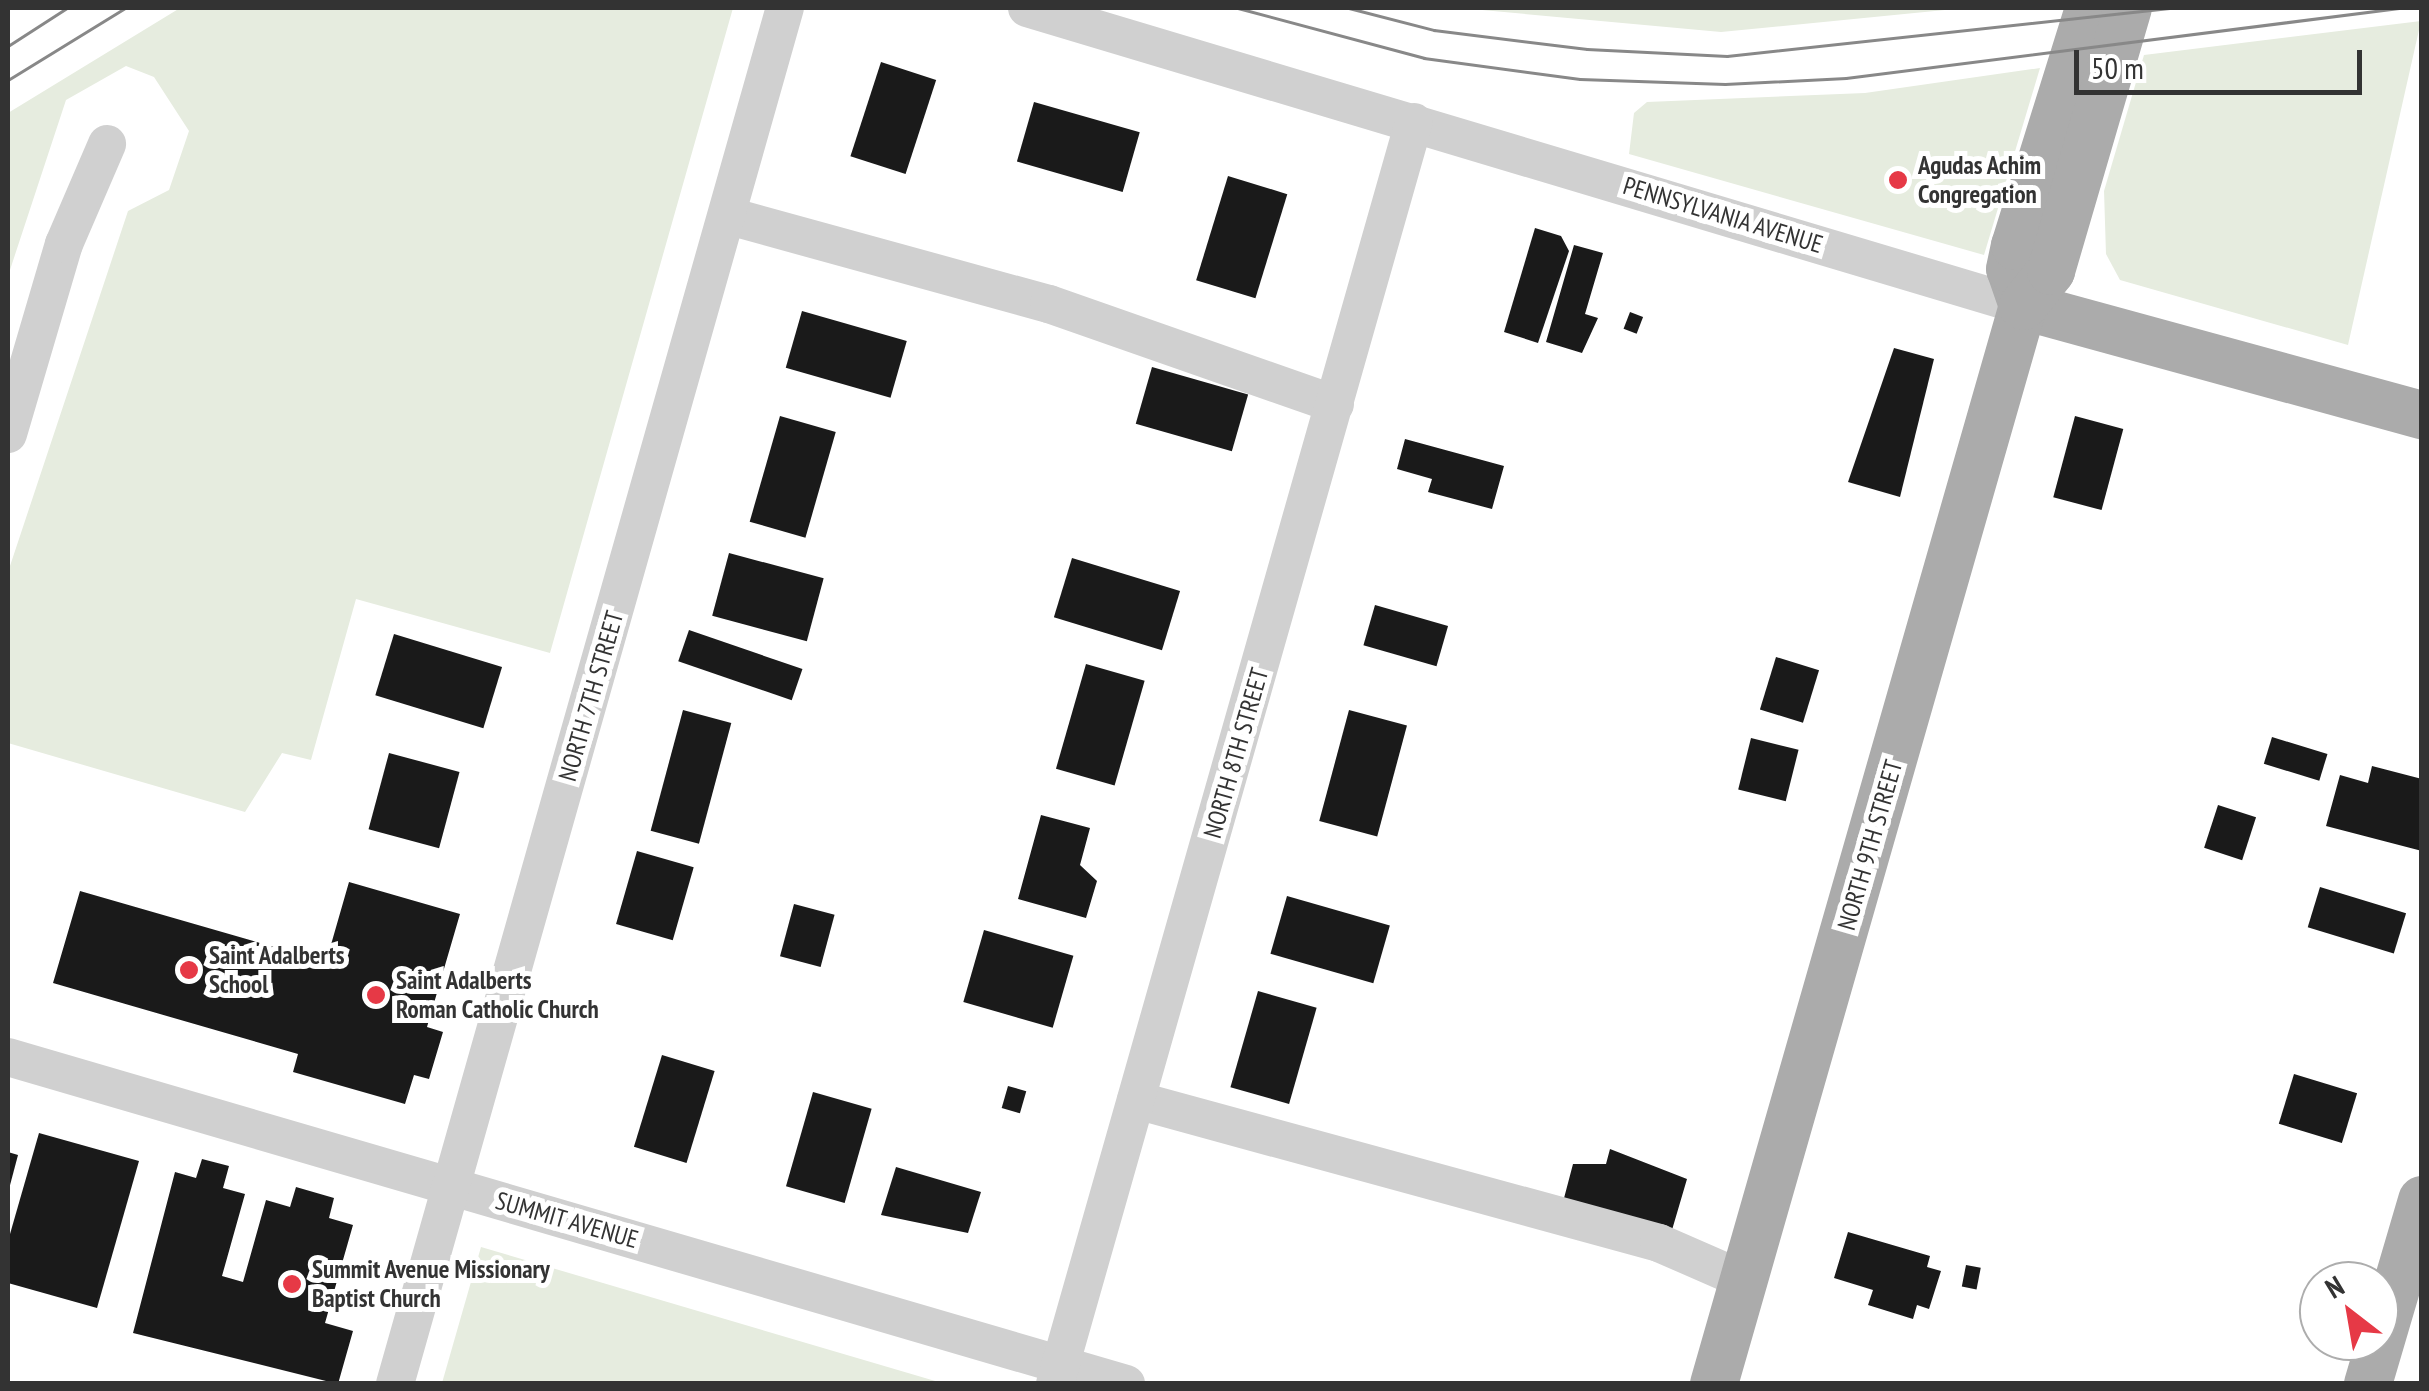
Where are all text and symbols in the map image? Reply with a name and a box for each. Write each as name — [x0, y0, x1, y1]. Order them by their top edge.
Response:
scale bar — [2079, 30, 2366, 92]
text: 50 m — [2091, 48, 2144, 87]
place label: Agudas Achim Congregation — [1918, 151, 2042, 210]
marker: Agudas Achim Congregation — [1887, 169, 1909, 191]
street label: PENNSYLVANIA AVENUE — [1619, 170, 1827, 260]
street label: NORTH 7TH STREET — [552, 608, 630, 784]
street label: NORTH 8TH STREET — [1197, 665, 1275, 841]
street label: NORTH 9TH STREET — [1831, 757, 1909, 933]
place label: Saint Adalberts School — [209, 941, 345, 1000]
marker: Saint Adalberts School — [178, 959, 200, 981]
place label: Saint Adalberts Roman Catholic Church — [396, 966, 600, 1025]
marker: Saint Adalberts Roman Catholic Church — [365, 984, 387, 1006]
street label: SUMMIT AVENUE — [492, 1185, 642, 1255]
place label: Summit Avenue Missionary Baptist Church — [312, 1255, 551, 1314]
north arrow — [2299, 1261, 2399, 1361]
text: N — [2318, 1267, 2350, 1306]
marker: Summit Avenue Missionary Baptist Church — [281, 1273, 303, 1295]

